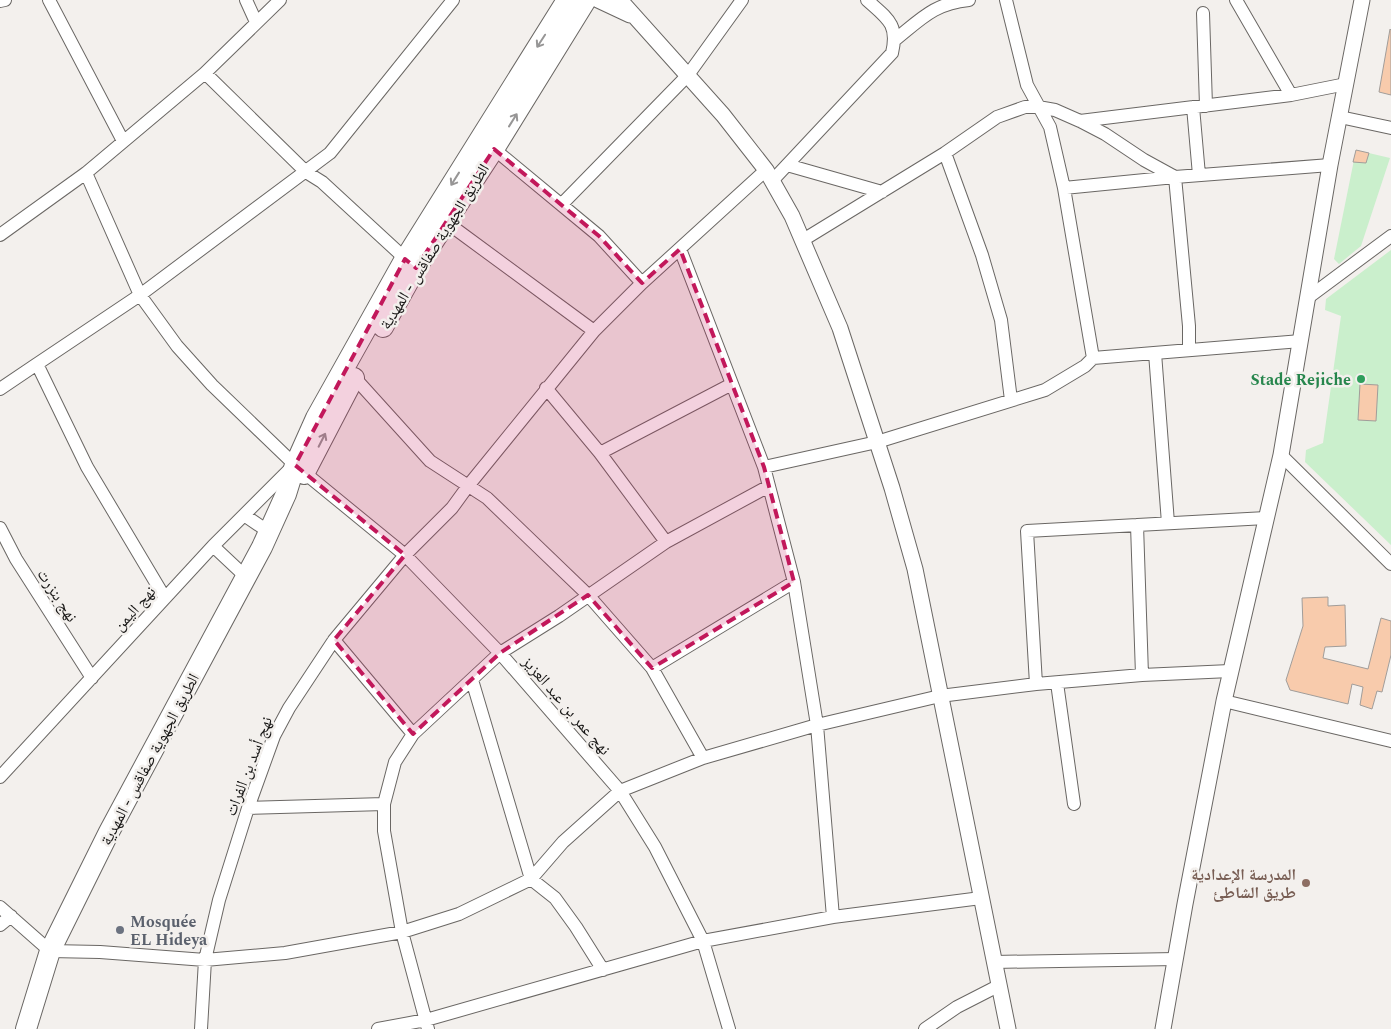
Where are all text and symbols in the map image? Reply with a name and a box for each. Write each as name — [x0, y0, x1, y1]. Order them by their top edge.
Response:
one-way arrow — [536, 34, 546, 48]
one-way arrow — [508, 113, 518, 127]
street label: الطريق الجهوية صفاقس - المهدية — [374, 159, 496, 334]
one-way arrow — [450, 172, 460, 186]
place label: Stade Rejiche — [1251, 368, 1351, 392]
marker: Stade Rejiche — [1355, 373, 1367, 385]
one-way arrow — [317, 432, 327, 447]
street label: نهج بنزرت — [31, 564, 83, 627]
street label: نهج اليمن — [108, 581, 162, 637]
street label: نهج عمر بن عبد العزيز — [516, 650, 616, 761]
street label: الطريق الجهوية صفاقس - المهدية — [94, 669, 205, 850]
street label: نهج أسد بن الفرات — [219, 713, 279, 820]
place label: المدرسة الإعدادية طريق الشاطئ — [1191, 863, 1296, 905]
marker: المدرسة الإعدادية طريق الشاطئ — [1300, 877, 1312, 889]
place label: Mosquée EL Hideya — [130, 910, 208, 952]
marker: Mosquée EL Hideya — [114, 924, 126, 936]

